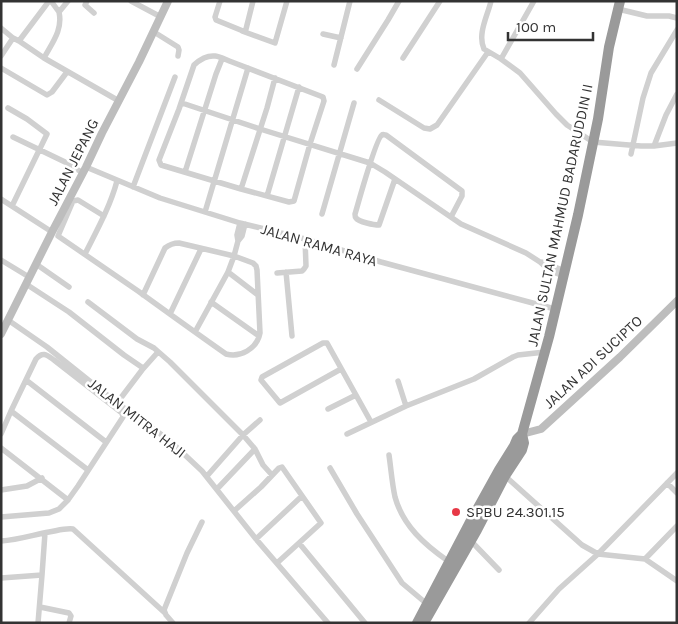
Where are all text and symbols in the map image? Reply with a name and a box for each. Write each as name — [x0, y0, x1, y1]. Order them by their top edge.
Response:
scale bar — [508, 10, 593, 42]
text: 100 m — [516, 18, 556, 36]
street label: JALAN SULTAN MAHMUD BADARUDDIN II — [523, 82, 597, 348]
street label: JALAN JEPANG — [43, 116, 103, 208]
street label: JALAN RAMA RAYA — [259, 220, 380, 270]
street label: JALAN ADI SUCIPTO — [540, 312, 646, 412]
street label: JALAN MITRA HAJI — [85, 374, 189, 462]
place label: SPBU 24.301.15 — [466, 503, 565, 521]
marker: SPBU 24.301.15 — [450, 506, 462, 518]

